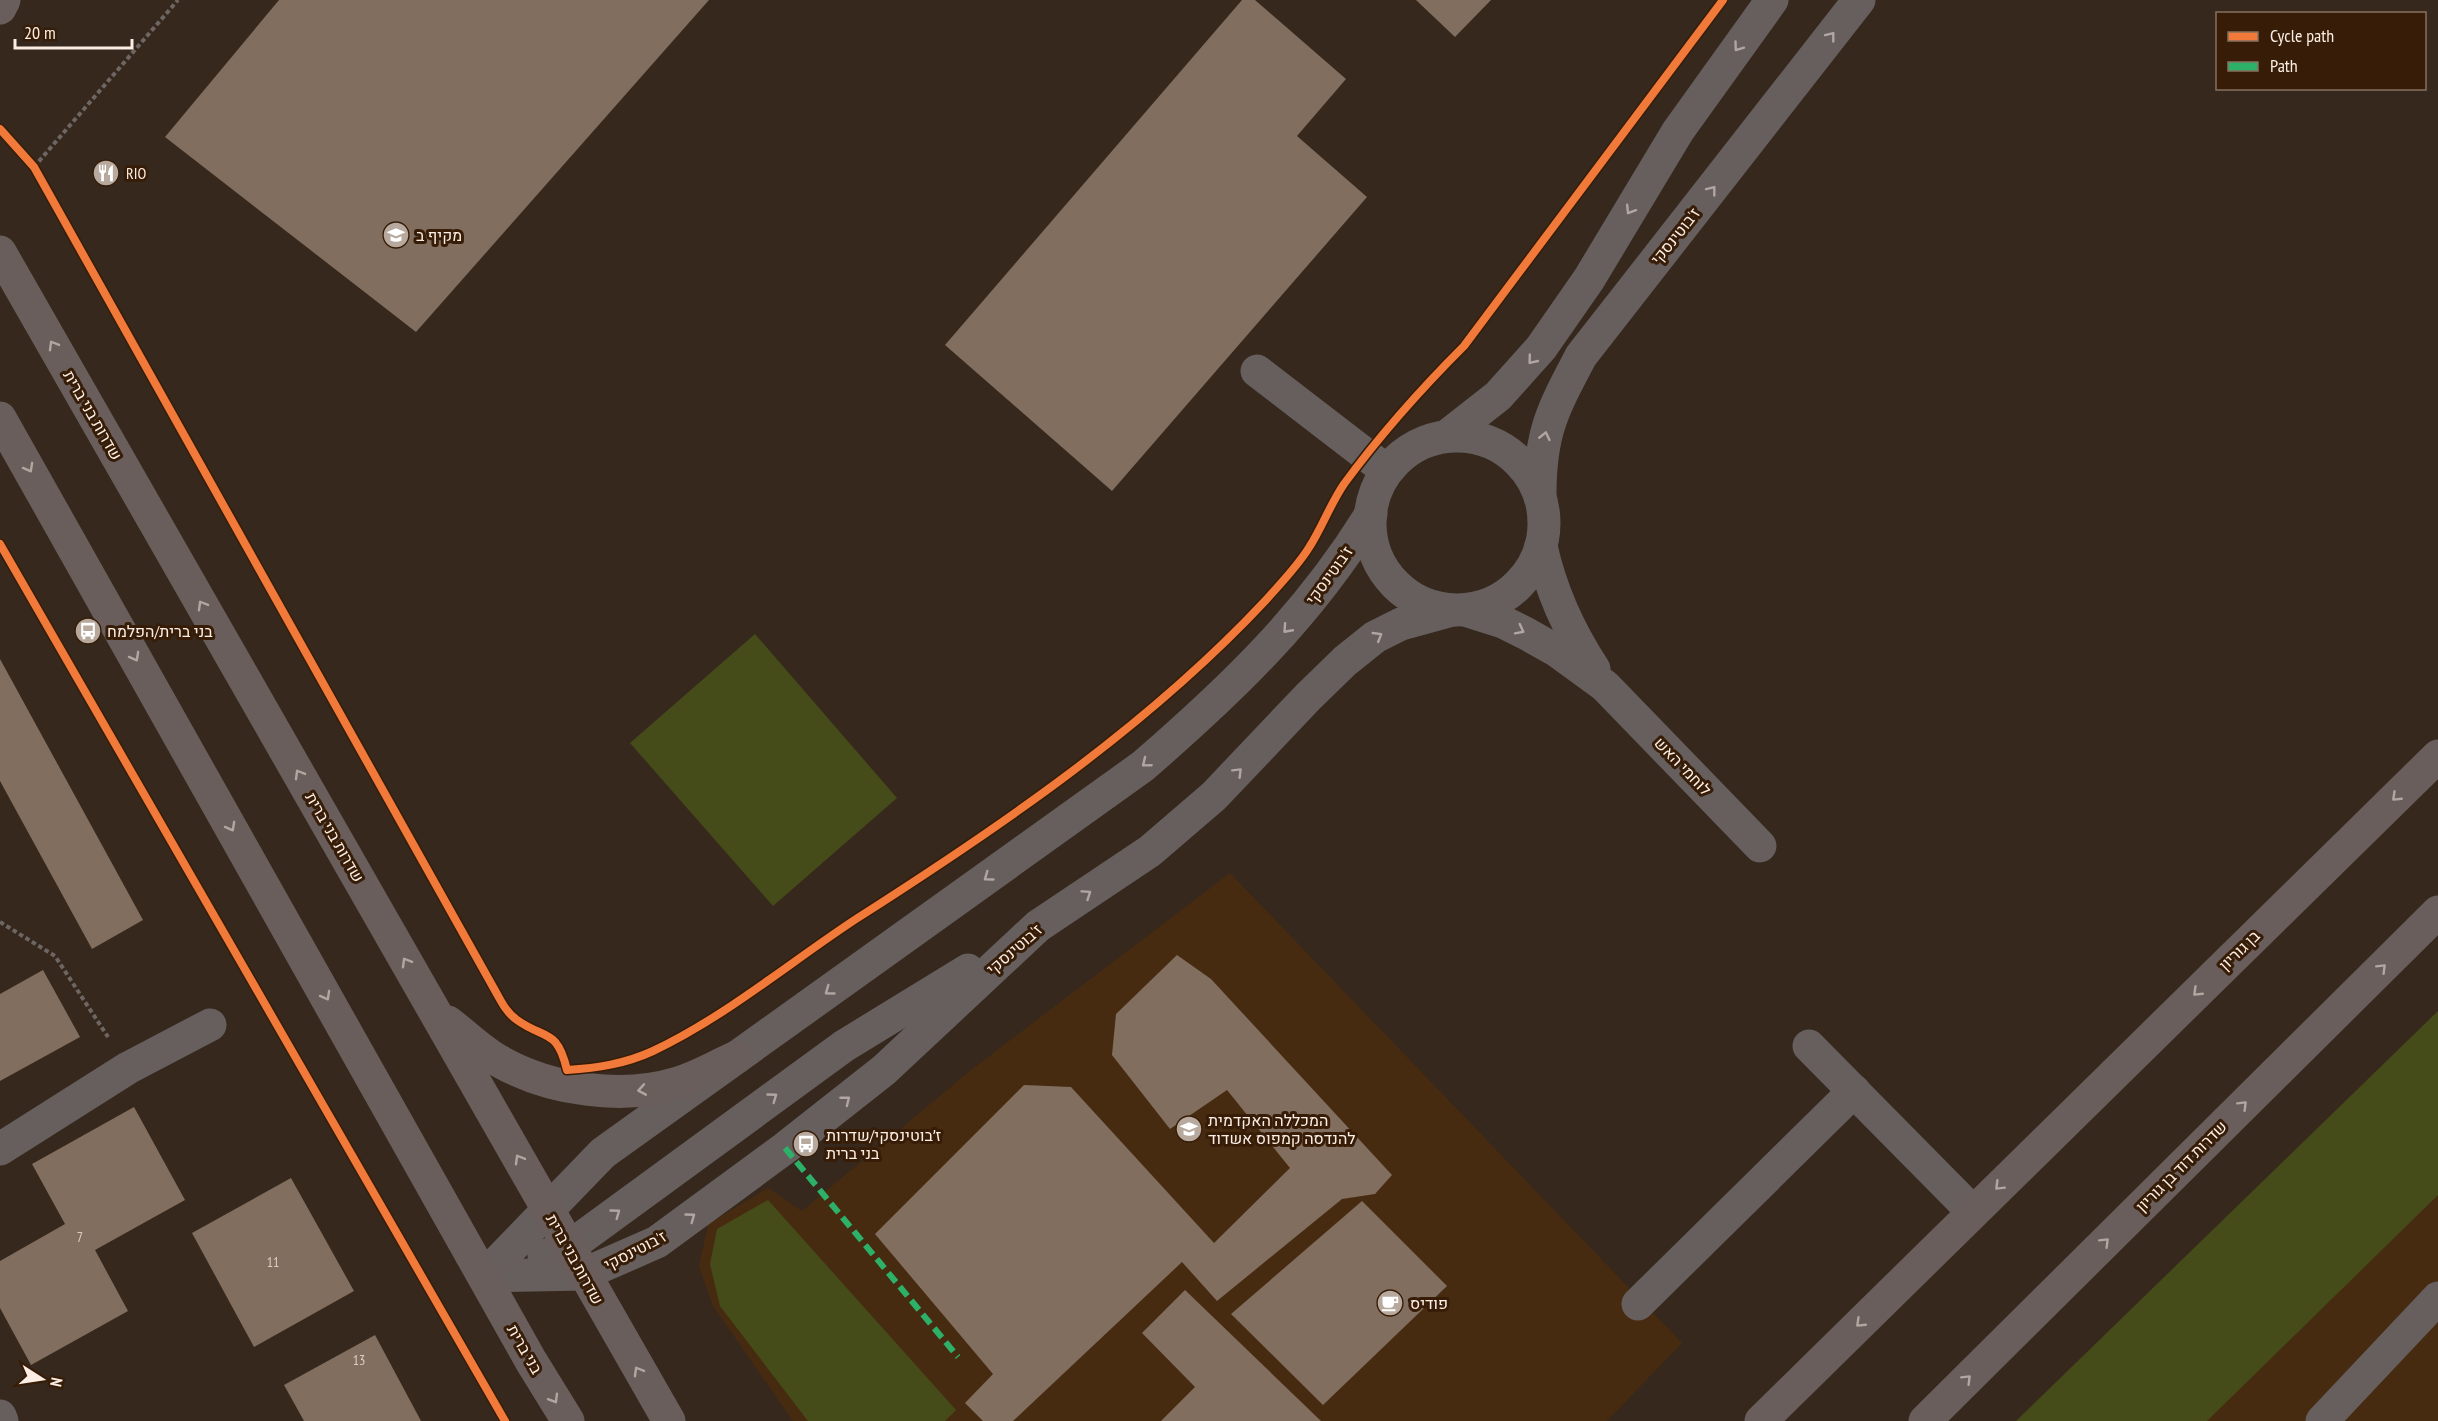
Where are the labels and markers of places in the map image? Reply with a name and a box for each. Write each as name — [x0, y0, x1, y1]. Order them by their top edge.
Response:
restaurant icon: RIO — [91, 158, 121, 188]
place label: RIO — [126, 163, 146, 183]
school or university icon: מקיף ב — [381, 220, 411, 250]
place label: מקיף ב — [416, 225, 462, 245]
bus stop icon: בני ברית/הפלמח — [73, 616, 103, 646]
place label: בני ברית/הפלמח — [107, 621, 213, 641]
place label: המכללה האקדמית להנדסה קמפוס אשדוד — [1208, 1110, 1356, 1148]
school or university icon: המכללה האקדמית להנדסה קמפוס אשדוד — [1174, 1114, 1204, 1144]
place label: ז׳בוטינסקי/שדרות בני ברית — [826, 1125, 942, 1163]
bus stop icon: ז׳בוטינסקי/שדרות בני ברית — [791, 1129, 821, 1159]
cafe icon: פודיס — [1375, 1288, 1405, 1318]
place label: פודיס — [1410, 1293, 1448, 1313]

